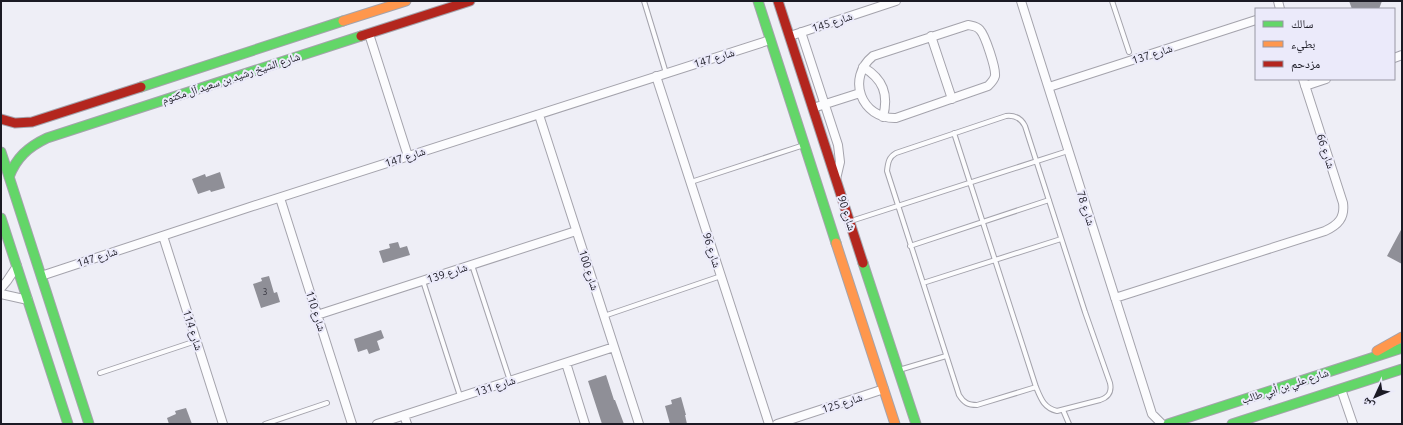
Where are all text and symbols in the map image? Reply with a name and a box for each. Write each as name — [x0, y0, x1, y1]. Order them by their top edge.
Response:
legend — [1255, 8, 1395, 80]
street label: شارع 145 — [810, 10, 854, 35]
text: سالك — [1291, 17, 1313, 30]
text: بطيء — [1291, 37, 1315, 54]
street label: شارع 137 — [1130, 42, 1174, 67]
street label: شارع 147 — [692, 46, 736, 71]
street label: شارع الشيخ رشيد بن سعيد آل مكتوم — [160, 50, 302, 107]
text: مزدحم — [1291, 57, 1320, 72]
street label: شارع 66 — [1314, 132, 1337, 170]
street label: شارع 147 — [383, 145, 427, 170]
street label: شارع 78 — [1074, 189, 1097, 227]
street label: شارع 90 — [835, 194, 858, 232]
street label: شارع 96 — [700, 231, 723, 269]
street label: شارع 147 — [75, 245, 119, 270]
street label: شارع 100 — [576, 248, 601, 292]
street label: شارع 139 — [425, 261, 469, 286]
house number: 3 — [262, 287, 268, 297]
street label: شارع 110 — [303, 289, 328, 333]
street label: شارع 114 — [180, 308, 205, 352]
street label: شارع علي بن أبي طالب — [1240, 365, 1331, 408]
street label: شارع 131 — [473, 374, 517, 399]
north arrow — [1355, 377, 1395, 417]
street label: شارع 125 — [820, 391, 864, 416]
text: ش — [1359, 394, 1378, 412]

